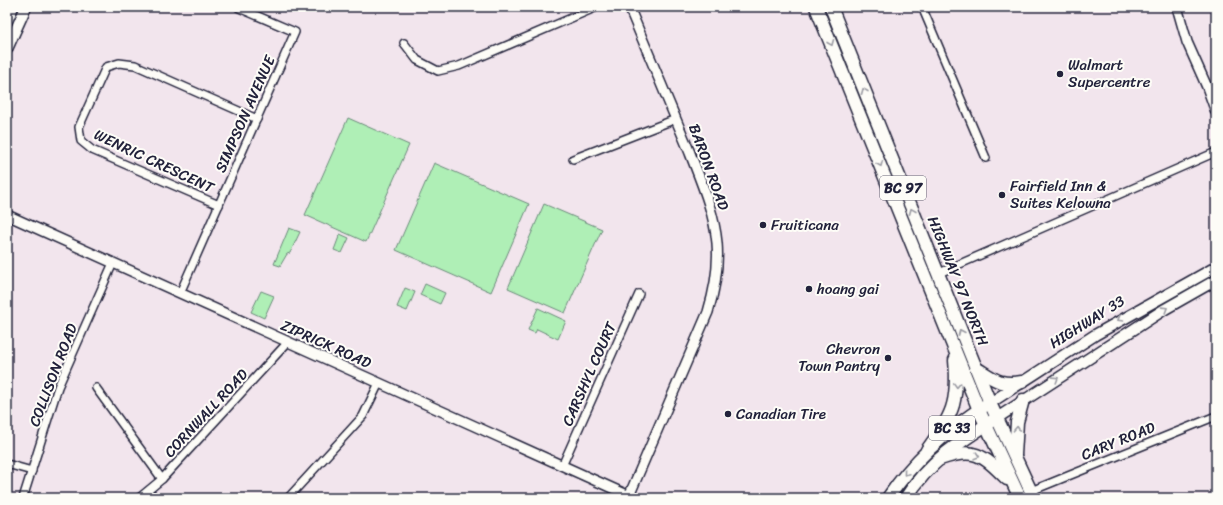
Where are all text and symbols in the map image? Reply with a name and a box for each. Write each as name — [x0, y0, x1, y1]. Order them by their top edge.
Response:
one-way arrow — [826, 39, 834, 47]
street label: SIMPSON AVENUE — [208, 50, 283, 177]
place label: Walmart Supercentre — [1068, 52, 1151, 95]
marker: Walmart Supercentre — [1055, 69, 1065, 79]
one-way arrow — [861, 87, 869, 95]
street label: BARON ROAD — [681, 120, 737, 214]
street label: WENRIC CRESCENT — [90, 122, 220, 201]
one-way arrow — [875, 160, 883, 167]
place label: Fairfield Inn & Suites Kelowna — [1010, 173, 1111, 216]
road number: BC 97 — [880, 176, 926, 200]
marker: Fairfield Inn & Suites Kelowna — [997, 190, 1007, 200]
one-way arrow — [909, 208, 917, 215]
place label: Fruiticana — [771, 212, 839, 238]
street label: HIGHWAY 97 NORTH — [920, 212, 996, 350]
marker: Fruiticana — [758, 220, 768, 230]
place label: hoang gai — [816, 276, 880, 302]
marker: hoang gai — [804, 284, 814, 294]
street label: HIGHWAY 33 — [1044, 288, 1130, 356]
one-way arrow — [1161, 306, 1168, 314]
street label: ZIPRICK ROAD — [276, 312, 376, 376]
one-way arrow — [1117, 315, 1124, 322]
street label: CARSHYL COURT — [554, 316, 624, 430]
street label: COLLISON ROAD — [21, 320, 85, 430]
one-way arrow — [958, 328, 966, 335]
place label: Chevron Town Pantry — [798, 336, 880, 379]
marker: Chevron Town Pantry — [883, 353, 893, 363]
street label: CORNWALL ROAD — [158, 362, 254, 464]
one-way arrow — [1052, 376, 1059, 384]
one-way arrow — [952, 382, 961, 388]
place label: Canadian Tire — [736, 401, 826, 427]
marker: Canadian Tire — [723, 409, 733, 419]
street label: CARY ROAD — [1077, 414, 1159, 468]
road number: BC 33 — [929, 416, 975, 440]
one-way arrow — [1012, 426, 1021, 432]
one-way arrow — [974, 451, 981, 460]
one-way arrow — [904, 468, 911, 476]

